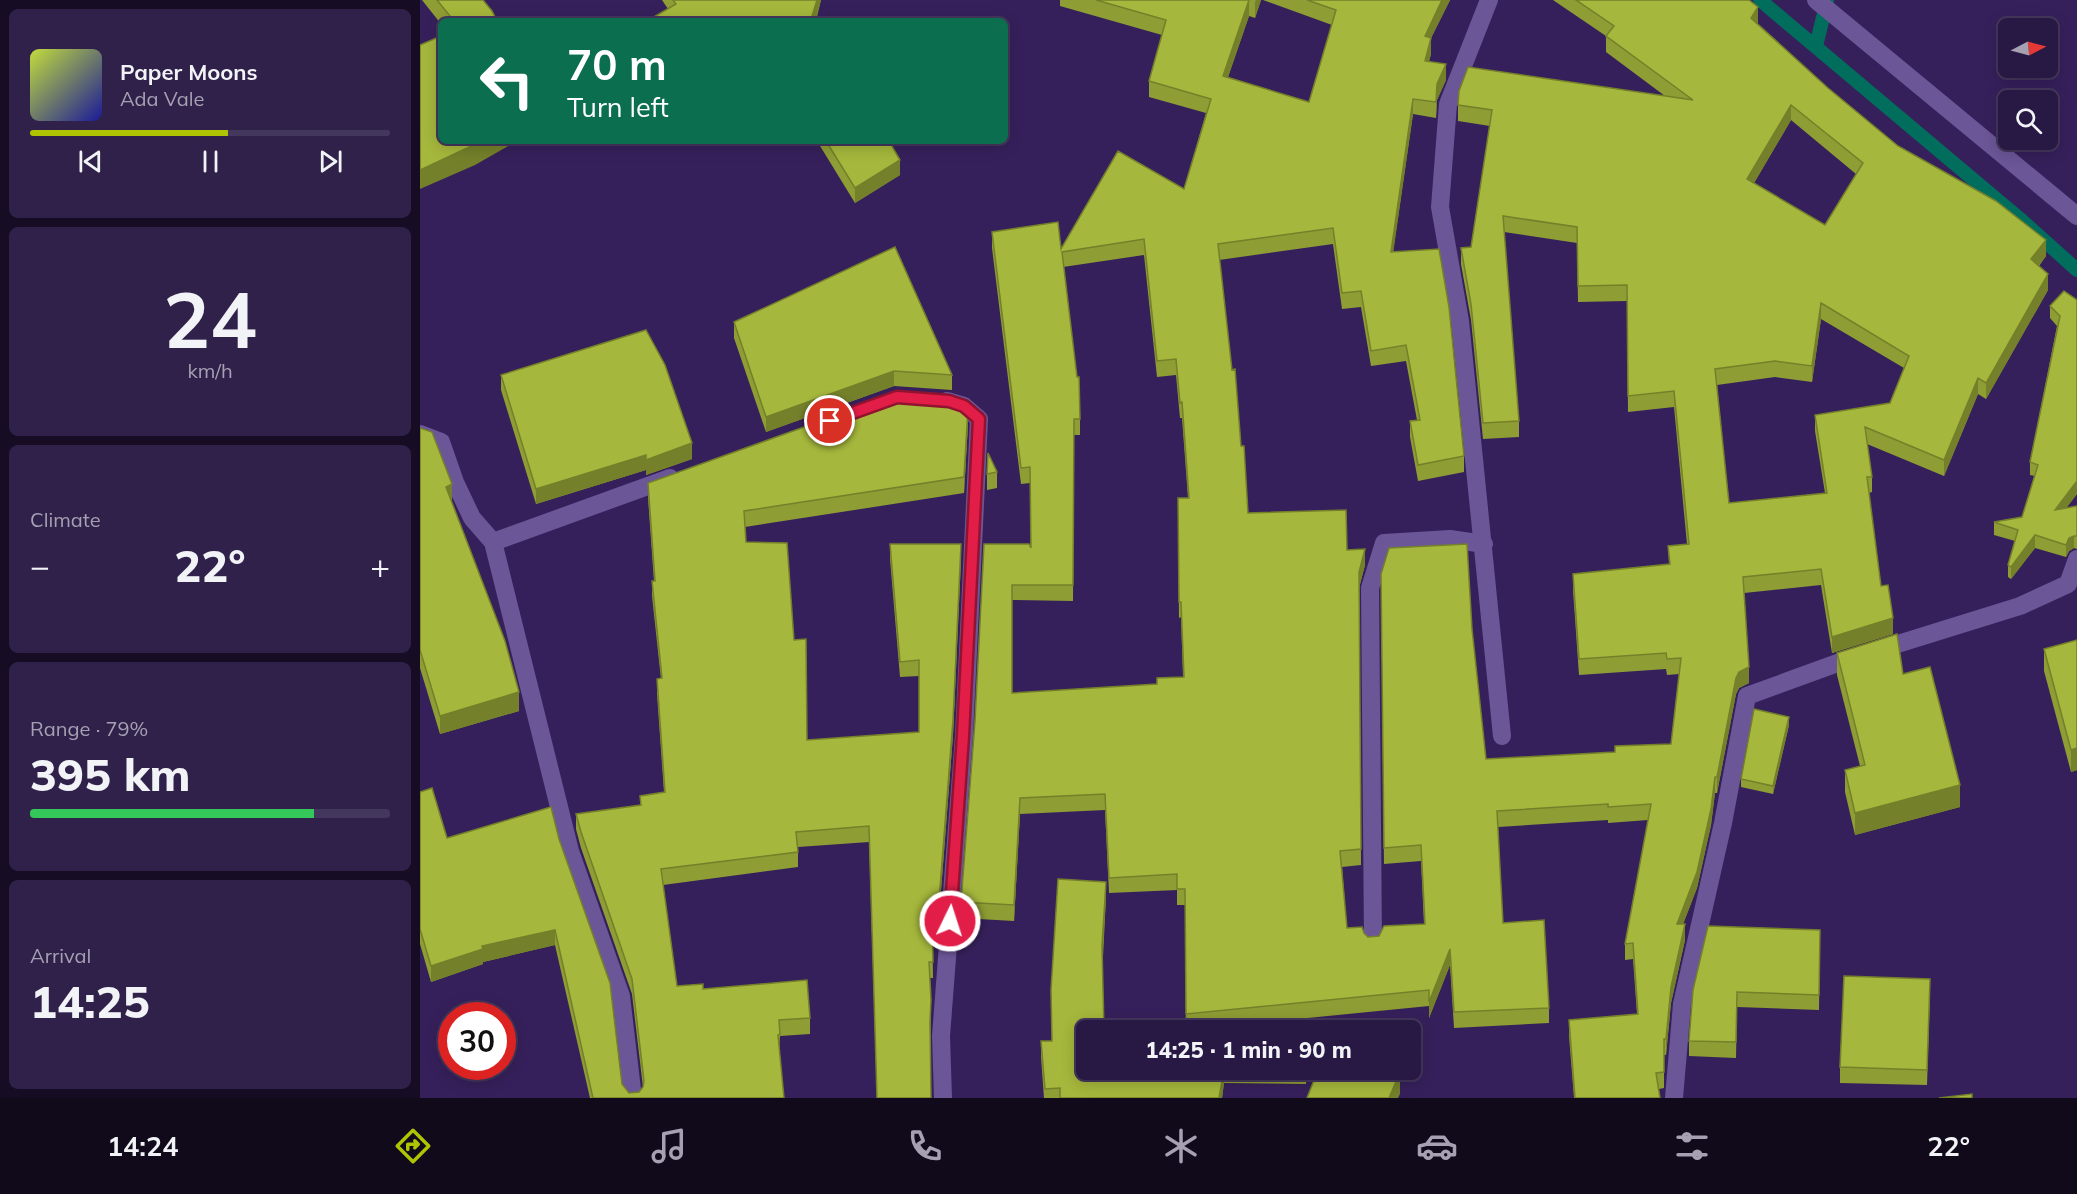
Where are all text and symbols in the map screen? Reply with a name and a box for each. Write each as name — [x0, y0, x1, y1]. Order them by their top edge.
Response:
north arrow — [1998, 18, 2058, 78]
map controls — [1998, 18, 2058, 150]
text: 70 m — [567, 38, 667, 91]
icon: left — [468, 42, 546, 120]
text: Paper Moons — [120, 58, 258, 86]
text: Ada Vale — [120, 86, 204, 111]
text: Turn left — [567, 90, 669, 124]
button: search — [1998, 90, 2058, 150]
icon: previous — [74, 145, 107, 178]
icon: pause — [194, 145, 227, 178]
icon: next — [314, 145, 347, 178]
text: 24 — [163, 270, 257, 368]
text: km/h — [187, 358, 233, 383]
pin — [804, 395, 855, 446]
icon: arrive — [813, 404, 846, 437]
text: Climate — [30, 507, 101, 532]
text: 22° — [174, 537, 246, 593]
text: − — [30, 545, 50, 586]
text: + — [370, 545, 390, 586]
text: Range · 79% — [30, 716, 148, 741]
text: 395 km — [30, 746, 191, 802]
position arrow — [918, 889, 982, 953]
text: Arrival — [30, 943, 91, 968]
text: 14:25 — [30, 973, 150, 1029]
speed limit sign: 30 — [438, 1002, 516, 1080]
text: 14:25 · 1 min · 90 m — [1145, 1036, 1352, 1064]
icon: directions — [392, 1125, 434, 1167]
icon: music — [648, 1125, 690, 1167]
icon: phone — [904, 1125, 946, 1167]
icon: climate — [1160, 1125, 1202, 1167]
icon: car — [1416, 1125, 1458, 1167]
icon: filters — [1671, 1125, 1713, 1167]
text: 14:24 — [107, 1129, 178, 1163]
text: 22° — [1927, 1129, 1970, 1163]

